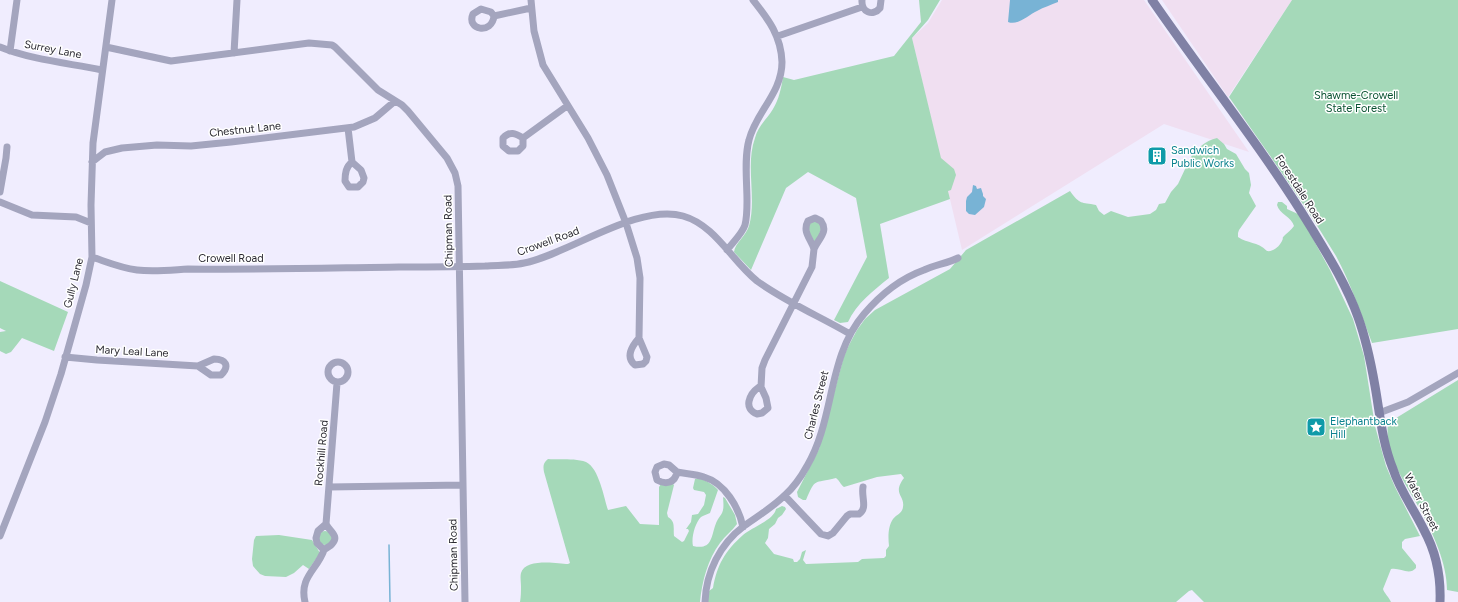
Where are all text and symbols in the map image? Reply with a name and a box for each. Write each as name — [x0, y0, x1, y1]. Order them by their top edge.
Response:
street label: Surrey Lane — [23, 38, 83, 61]
park label: Shawme-Crowell State Forest — [1314, 89, 1398, 115]
street label: Chestnut Lane — [209, 119, 282, 140]
place label: Sandwich Public Works — [1171, 144, 1234, 170]
building icon: Sandwich Public Works — [1146, 145, 1168, 167]
street label: Forestdale Road — [1272, 152, 1327, 226]
street label: Chipman Road — [441, 195, 456, 267]
street label: Crowell Road — [515, 224, 581, 259]
street label: Crowell Road — [198, 252, 264, 265]
street label: Gully Lane — [61, 257, 86, 310]
street label: Mary Leal Lane — [95, 343, 169, 360]
street label: Charles Street — [802, 369, 831, 441]
place label: Elephantback Hill — [1330, 415, 1397, 441]
place icon: Elephantback Hill — [1305, 416, 1327, 438]
street label: Rockhill Road — [312, 420, 331, 487]
street label: Water Street — [1401, 471, 1442, 533]
street label: Chipman Road — [446, 519, 461, 591]

